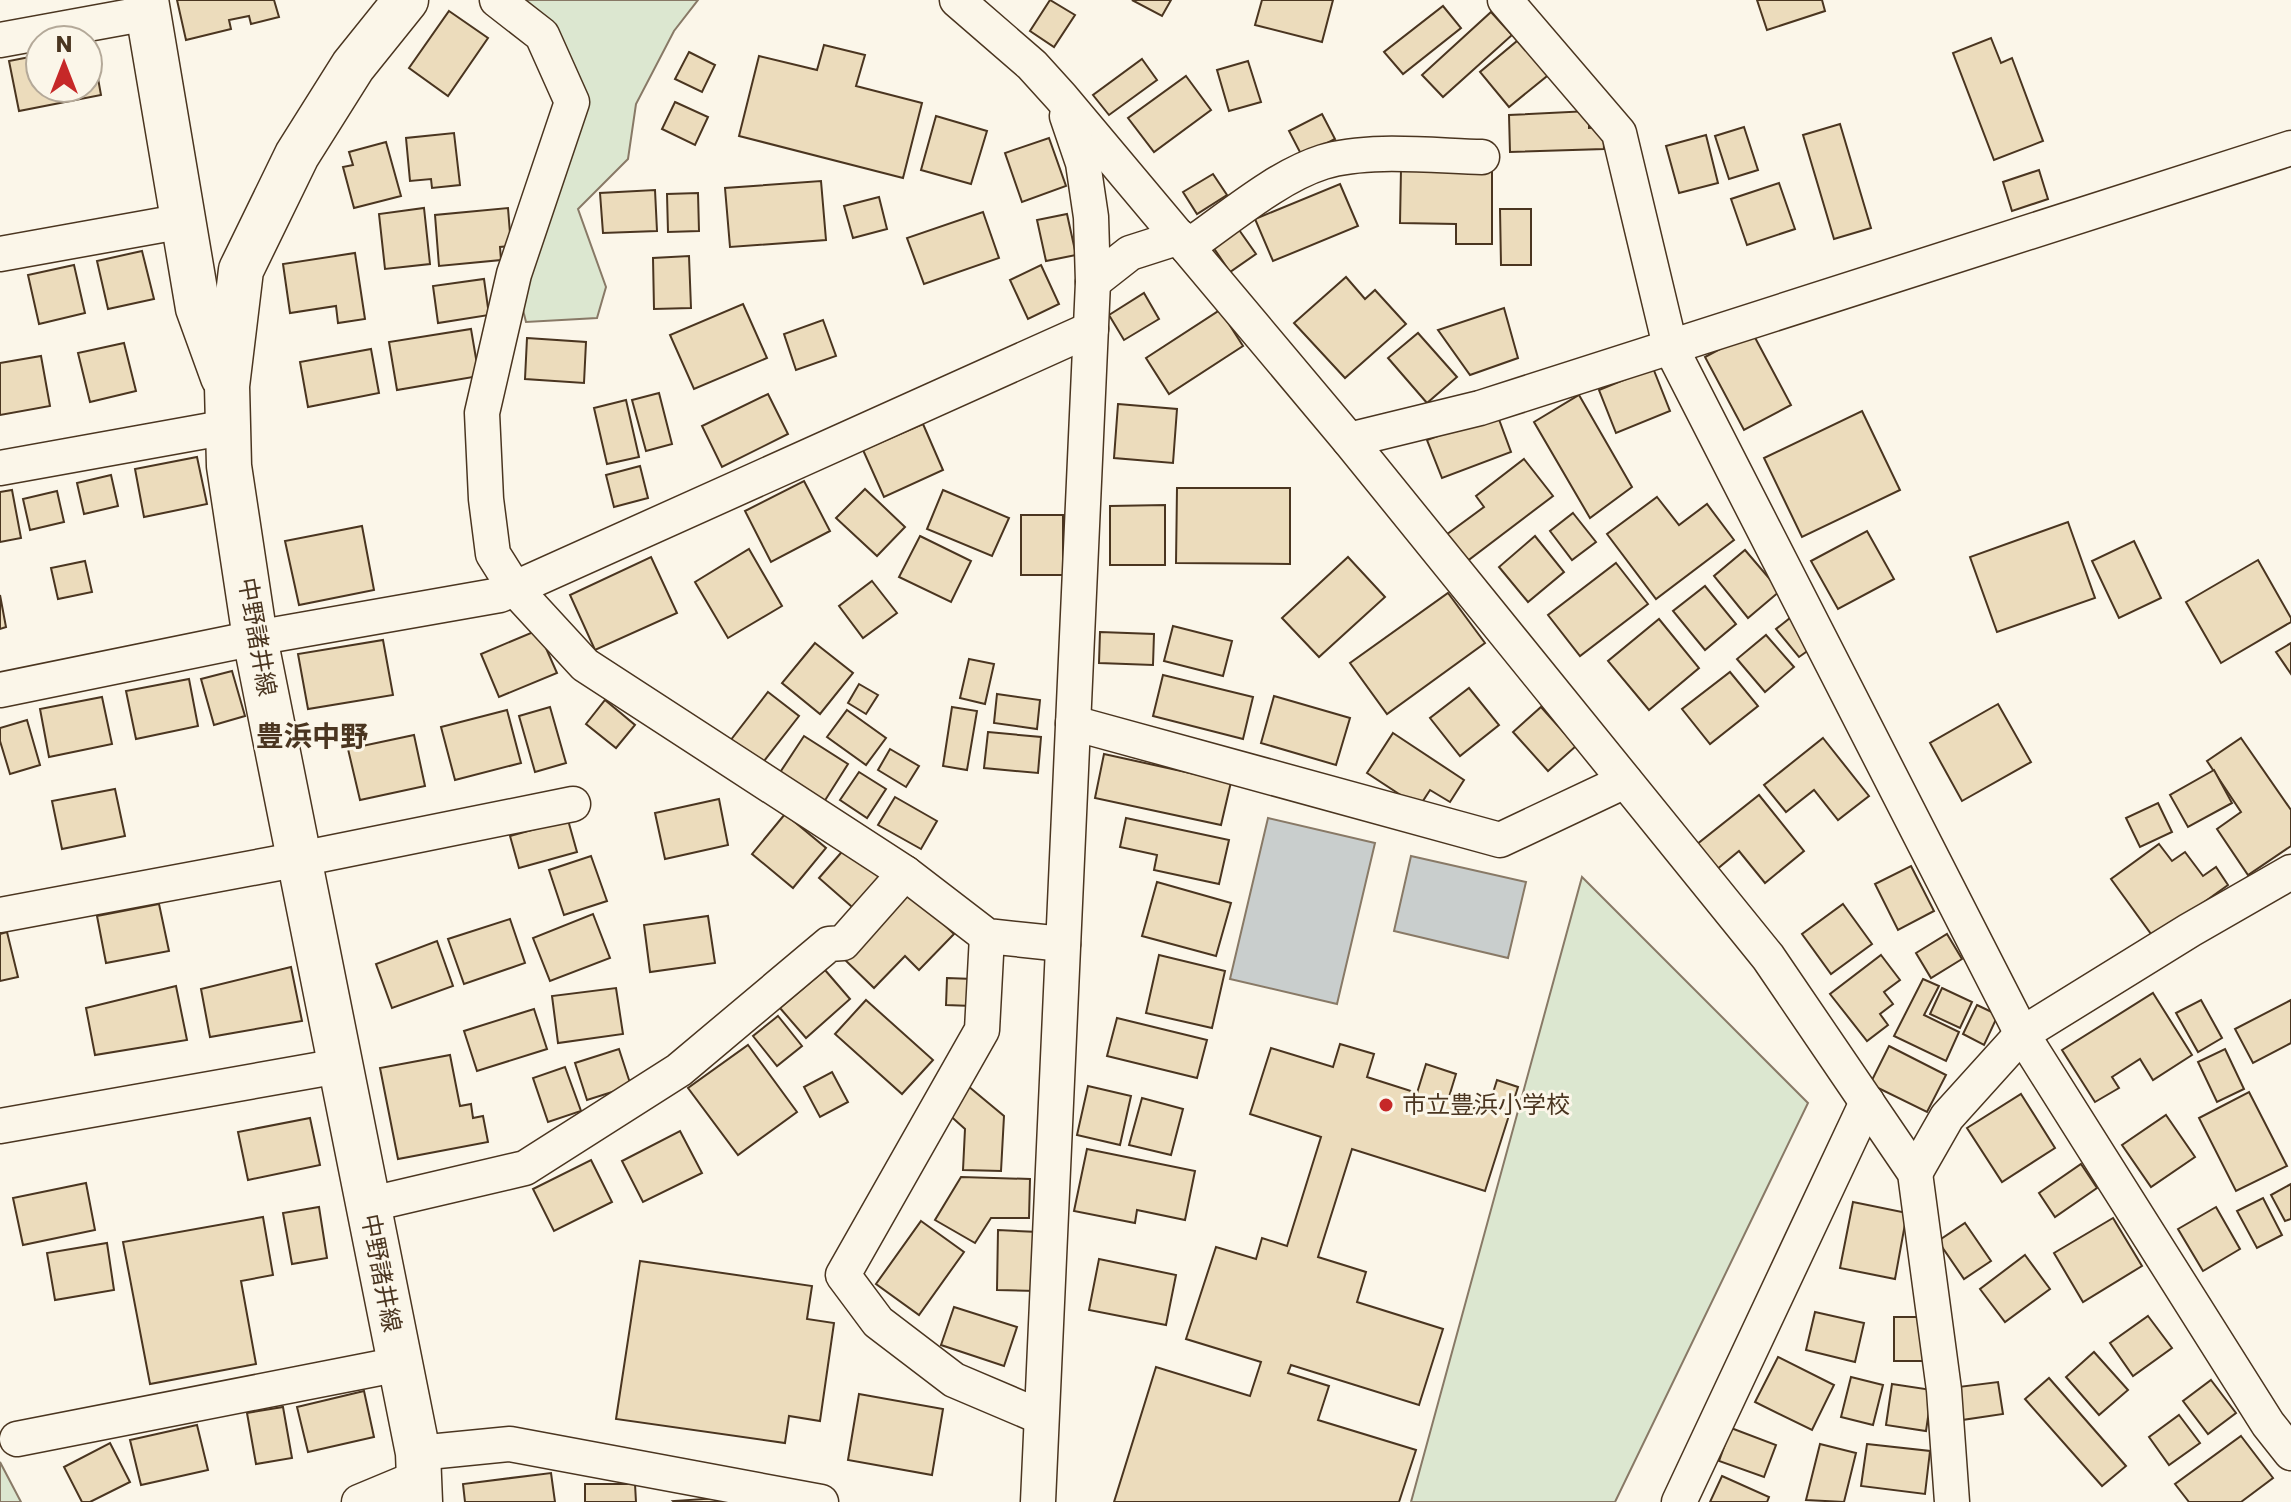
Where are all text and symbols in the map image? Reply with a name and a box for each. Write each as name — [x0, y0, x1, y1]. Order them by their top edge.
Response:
north arrow — [24, 24, 104, 104]
text: N — [56, 29, 72, 60]
street label: 中野諸井線 — [231, 575, 284, 699]
district label: 豊浜中野 — [256, 717, 368, 756]
place label: 市立豊浜小学校 — [1402, 1088, 1570, 1121]
marker: 市立豊浜小学校 — [1377, 1096, 1395, 1114]
street label: 中野諸井線 — [354, 1211, 409, 1335]

